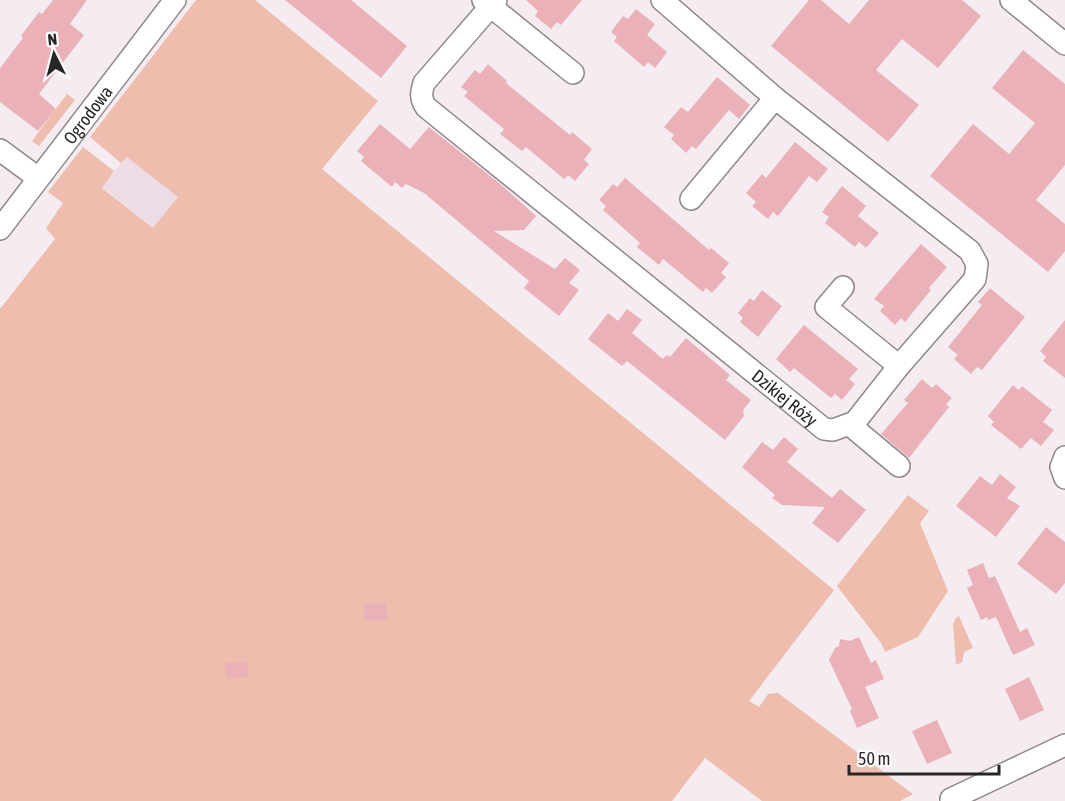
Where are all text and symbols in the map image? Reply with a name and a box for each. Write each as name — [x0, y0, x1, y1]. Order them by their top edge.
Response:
north arrow — [24, 24, 84, 84]
text: N — [47, 30, 58, 49]
street label: Ogrodowa — [59, 81, 116, 148]
street label: Dzikiej Róży — [748, 365, 822, 430]
scale bar — [849, 738, 999, 776]
text: 50 m — [858, 748, 890, 769]

